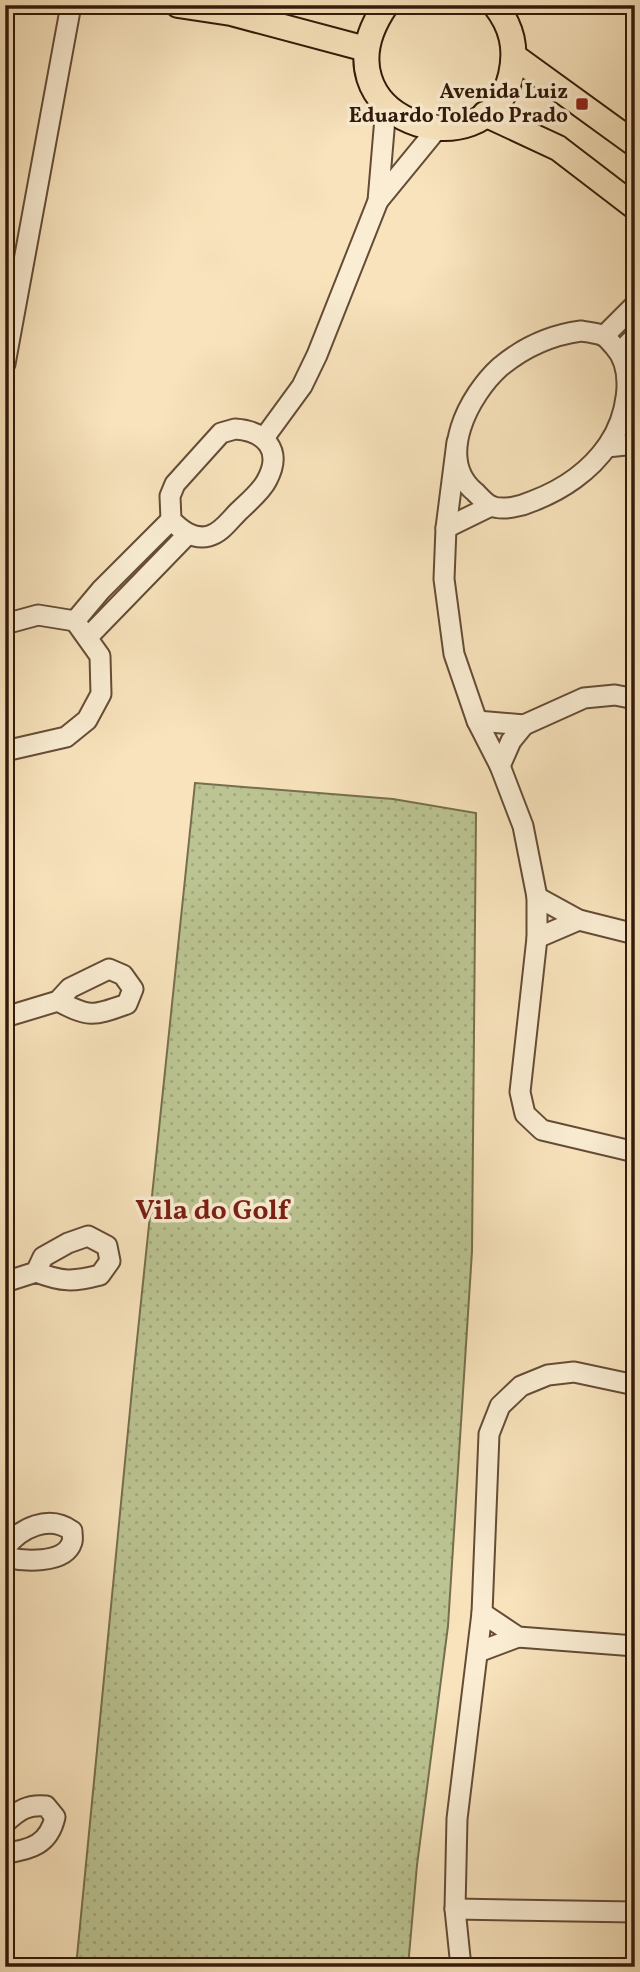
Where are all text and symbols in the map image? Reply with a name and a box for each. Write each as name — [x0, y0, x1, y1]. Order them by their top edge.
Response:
place label: Avenida Luiz Eduardo Toledo Prado — [349, 78, 568, 131]
marker: Avenida Luiz Eduardo Toledo Prado — [574, 96, 590, 112]
district label: Vila do Golf — [135, 1192, 291, 1231]

